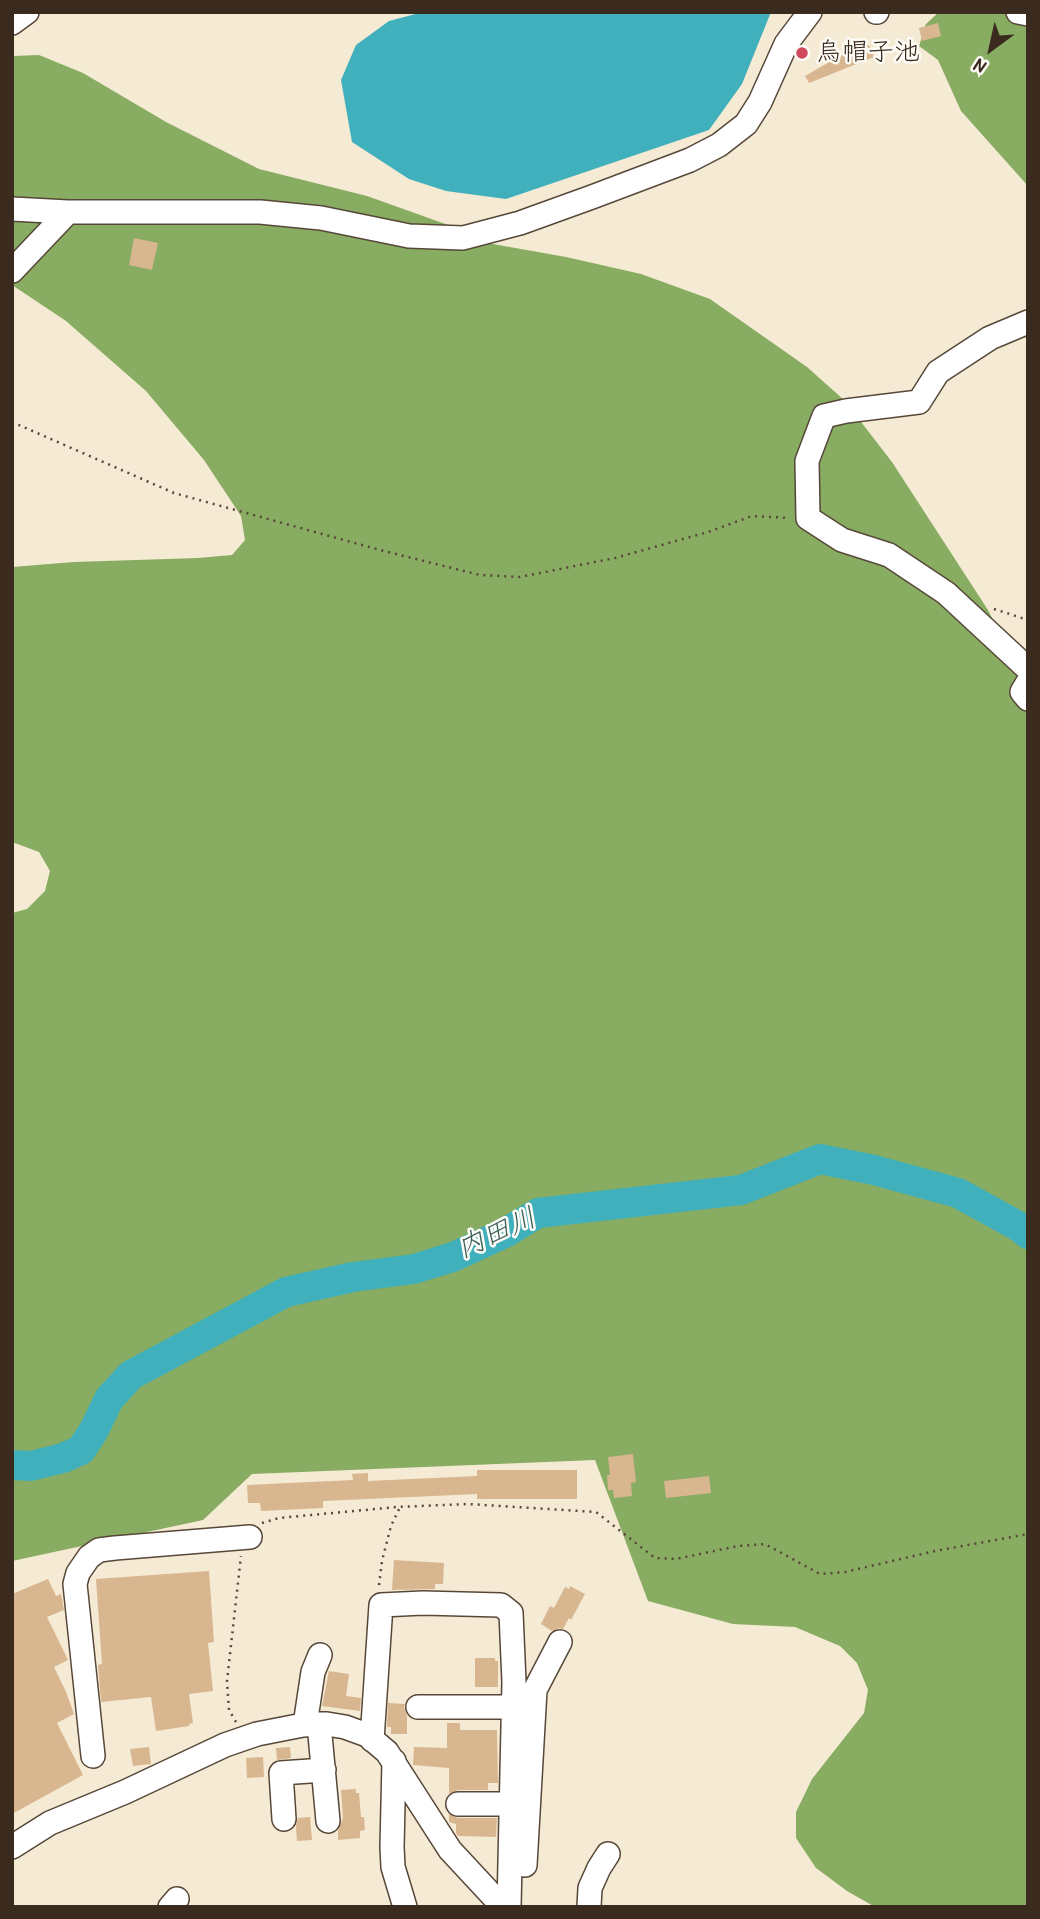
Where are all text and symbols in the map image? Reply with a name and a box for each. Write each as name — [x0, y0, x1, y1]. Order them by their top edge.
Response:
north arrow — [956, 14, 1026, 84]
place label: 烏帽子池 — [816, 37, 920, 69]
marker: 烏帽子池 — [794, 45, 810, 61]
text: N — [968, 53, 991, 80]
water label: 内田川 — [452, 1202, 542, 1266]

